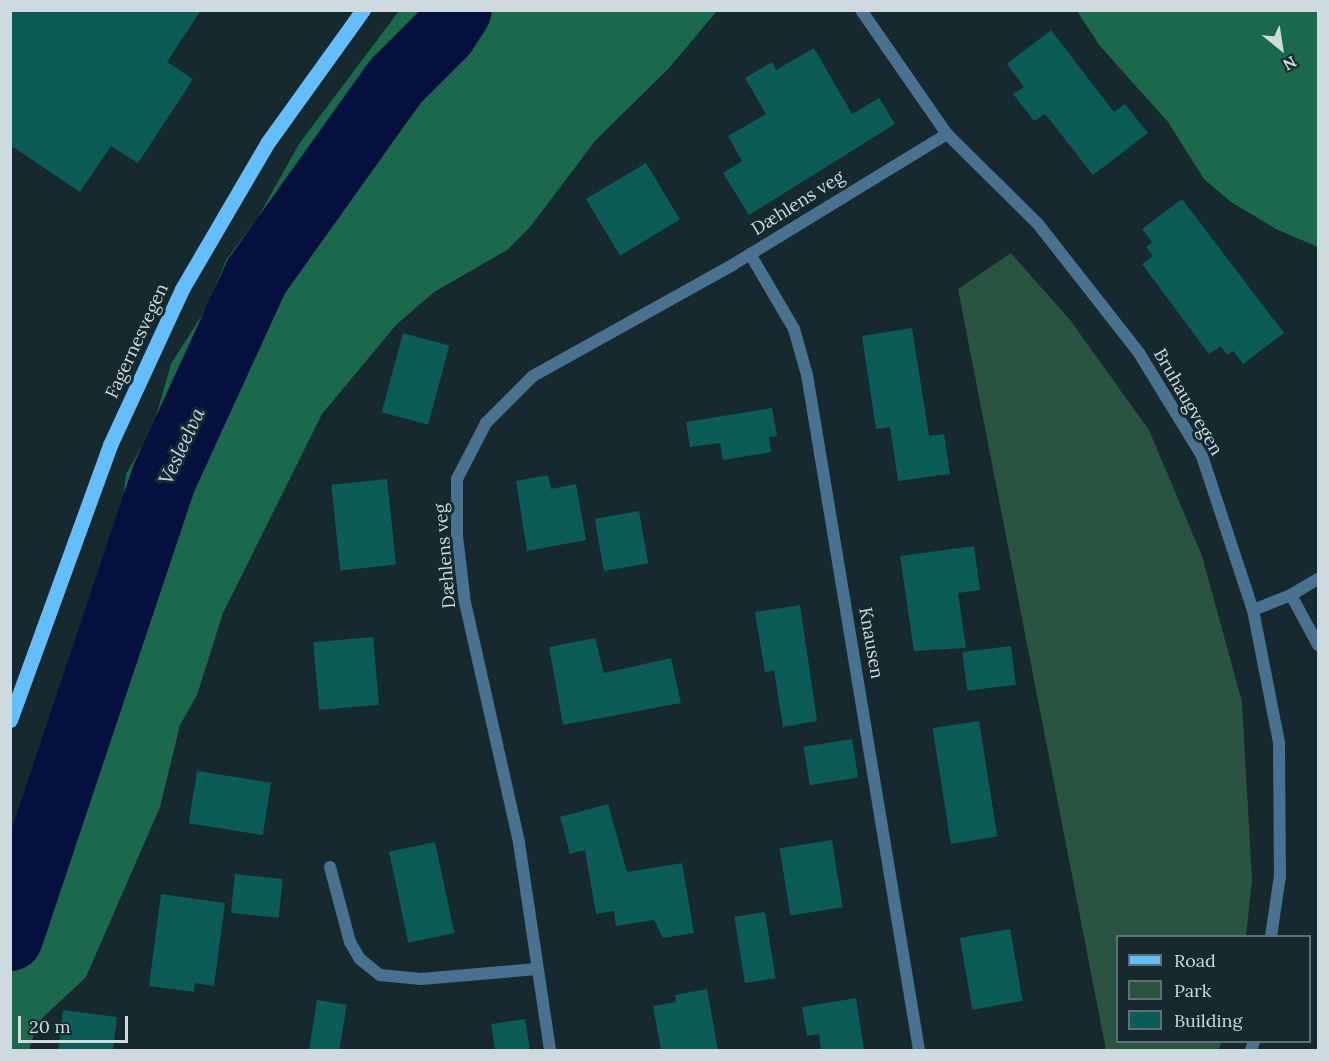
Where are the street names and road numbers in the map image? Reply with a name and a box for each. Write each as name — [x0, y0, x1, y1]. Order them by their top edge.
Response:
street label: Dæhlens veg — [748, 166, 848, 240]
street label: Fagernesvegen — [101, 280, 173, 402]
street label: Bruhaugvegen — [1149, 345, 1227, 459]
street label: Dæhlens veg — [430, 503, 460, 609]
street label: Knausen — [854, 606, 888, 680]

